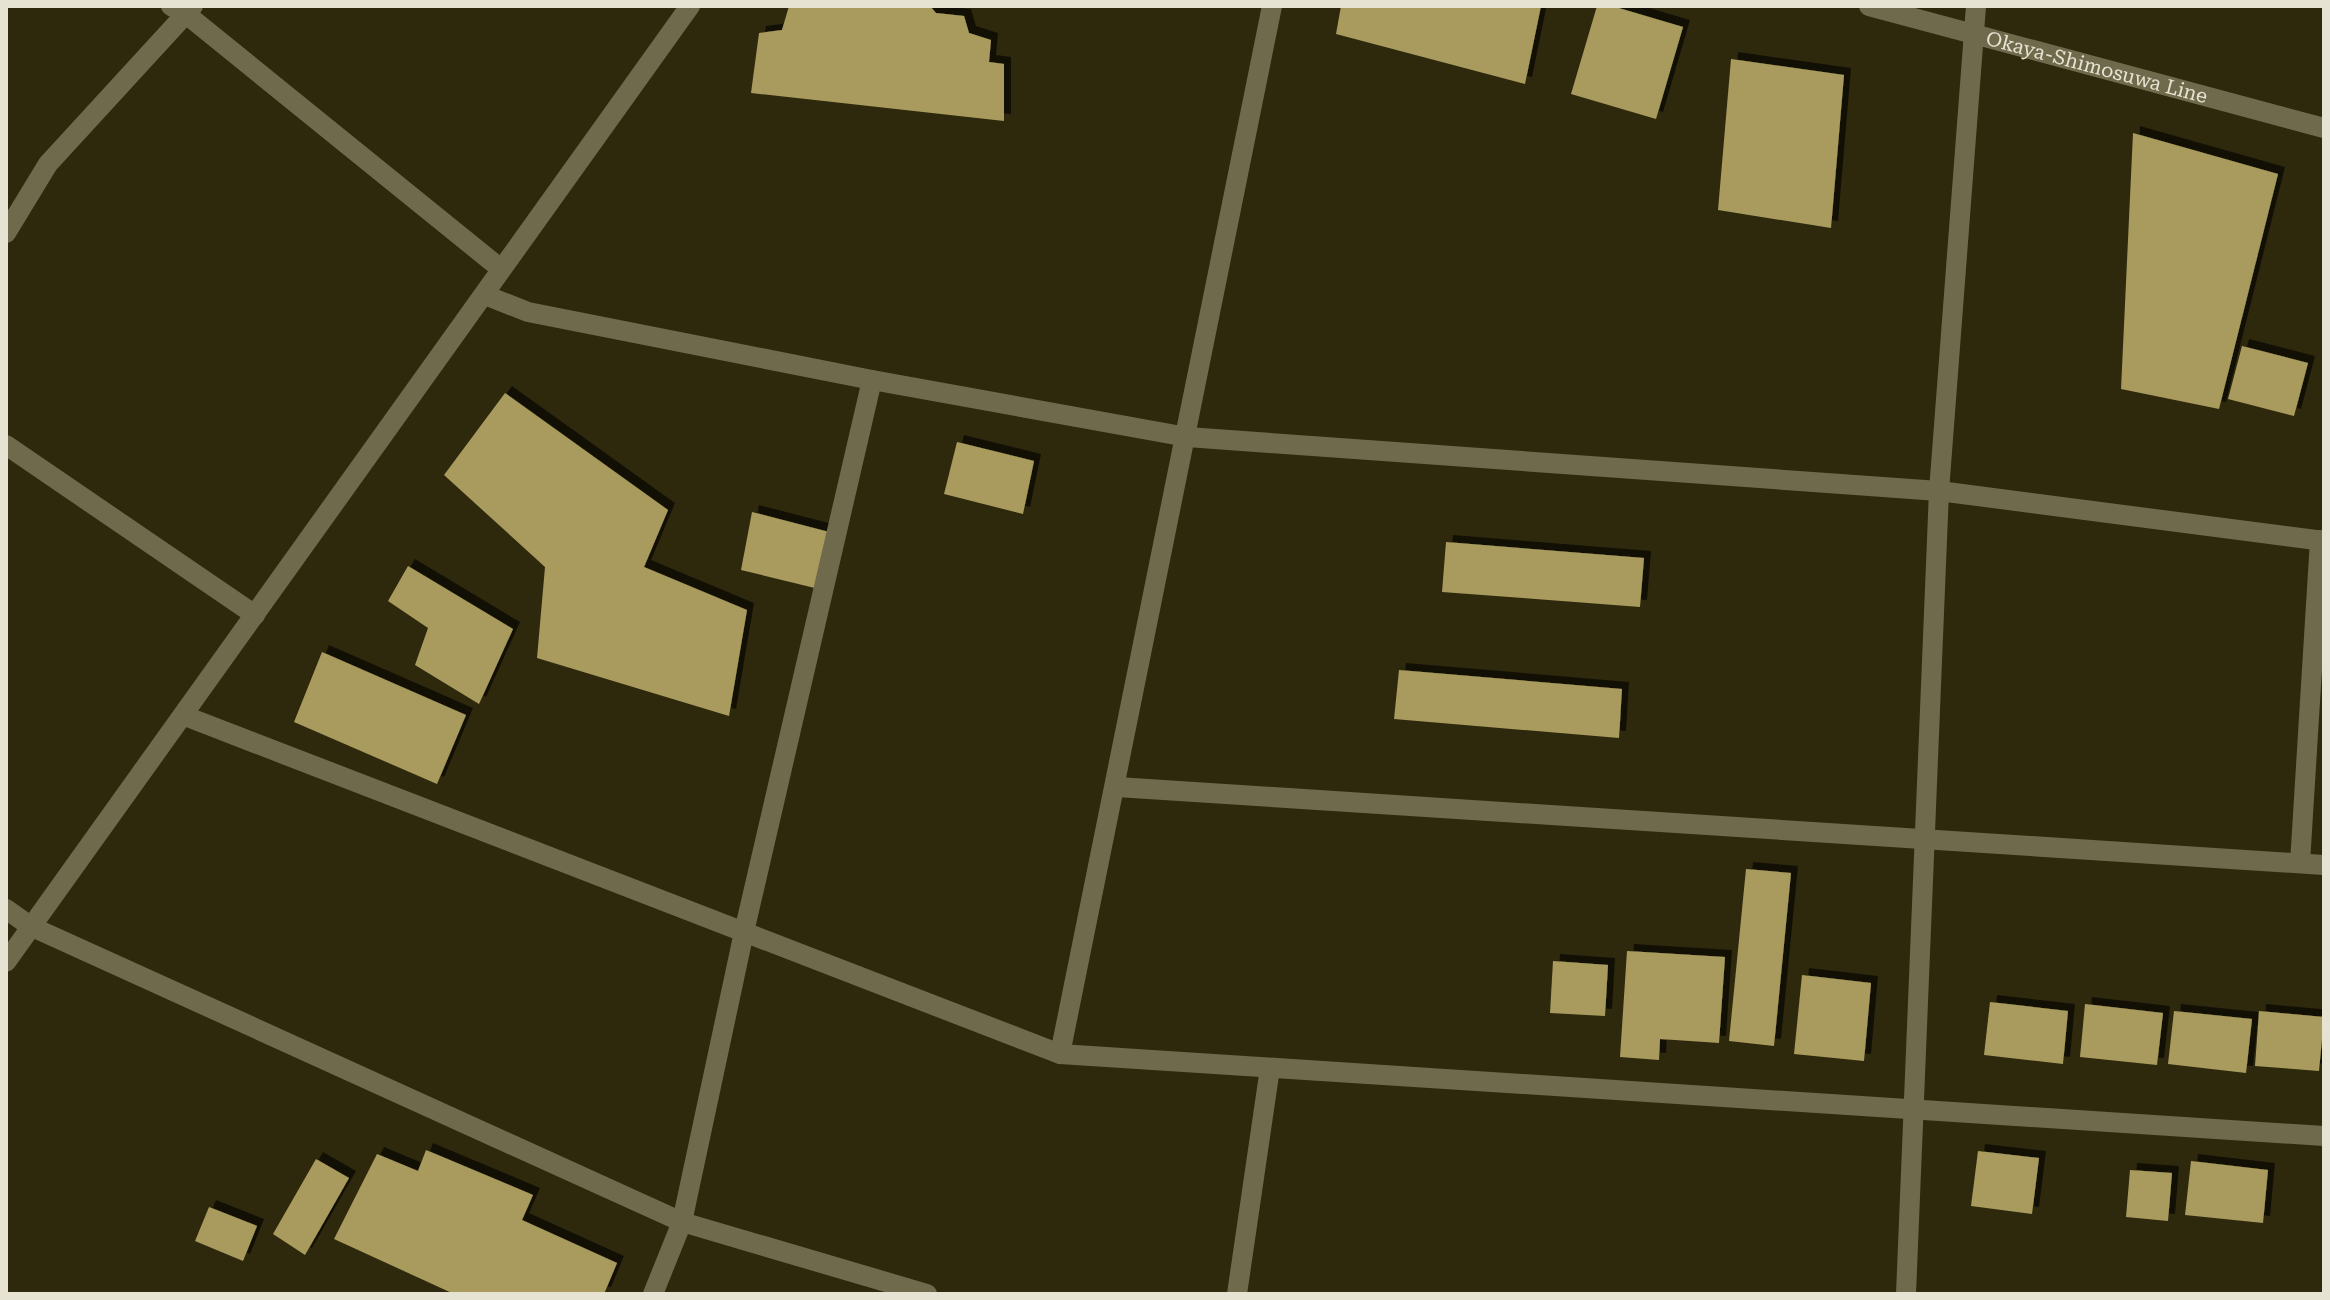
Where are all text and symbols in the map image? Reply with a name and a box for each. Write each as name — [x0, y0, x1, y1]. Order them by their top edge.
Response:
street label: Okaya-Shimosuwa Line — [1984, 26, 2210, 108]

